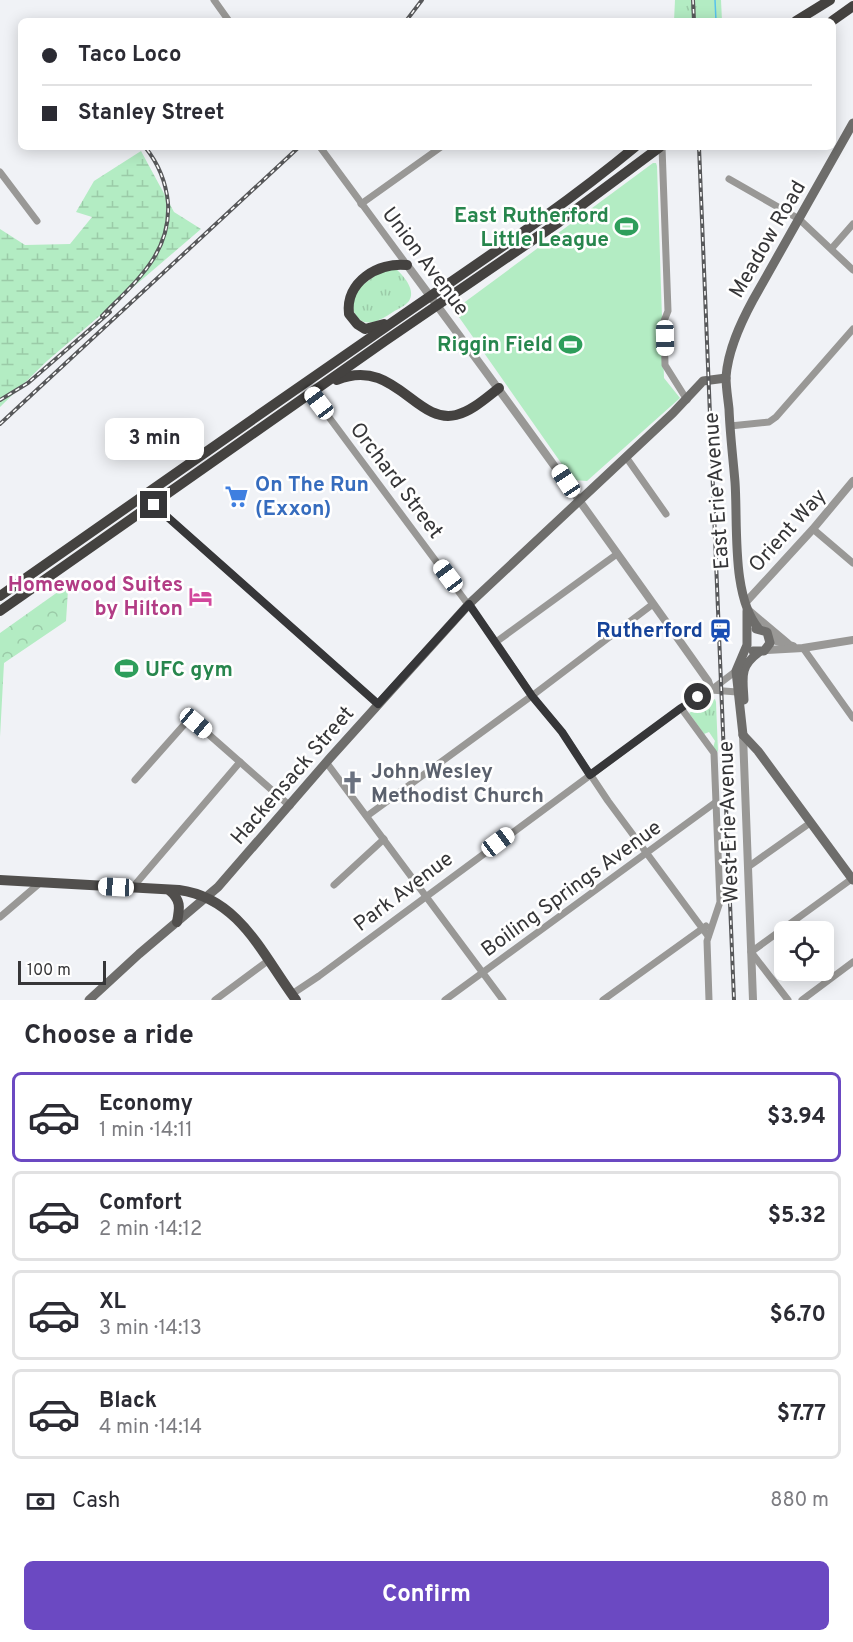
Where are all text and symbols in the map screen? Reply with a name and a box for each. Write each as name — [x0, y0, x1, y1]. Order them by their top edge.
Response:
text: Taco Loco — [78, 42, 181, 69]
text: Stanley Street — [78, 100, 225, 127]
street label: Meadow Road — [724, 176, 813, 303]
street label: Union Avenue — [375, 202, 475, 322]
place label: East Rutherford Little League — [454, 203, 609, 254]
sports icon: East Rutherford Little League — [614, 214, 640, 240]
car — [656, 320, 674, 356]
sports icon: Riggin Field — [558, 331, 584, 357]
place label: Riggin Field — [437, 332, 553, 359]
car — [301, 383, 337, 423]
street label: East Erie Avenue — [699, 411, 736, 570]
street label: Orchard Street — [343, 417, 448, 545]
callout: 3 min — [104, 418, 204, 460]
text: 3 min — [128, 426, 181, 452]
car — [548, 461, 584, 501]
place label: On The Run (Exxon) — [255, 472, 369, 523]
supermarket icon: On The Run (Exxon) — [224, 483, 250, 509]
street label: Orient Way — [743, 484, 833, 579]
route end — [140, 491, 167, 518]
car — [430, 556, 466, 596]
place label: Homewood Suites by Hilton — [8, 572, 183, 623]
hotel icon: Homewood Suites by Hilton — [188, 583, 214, 609]
station icon: Rutherford — [708, 617, 734, 643]
place label: Rutherford — [596, 618, 703, 645]
sports icon: UFC gym — [114, 656, 140, 682]
place label: UFC gym — [145, 657, 233, 684]
route start — [684, 683, 711, 710]
street label: Hackensack Street — [225, 701, 361, 851]
car — [176, 705, 216, 741]
street label: West Erie Avenue — [713, 740, 746, 904]
place label: John Wesley Methodist Church — [371, 759, 544, 810]
church icon: John Wesley Methodist Church — [340, 770, 366, 796]
street label: Boiling Springs Avenue — [476, 815, 667, 964]
car — [478, 824, 518, 860]
street label: Park Avenue — [349, 846, 459, 938]
car — [98, 877, 134, 897]
map controls — [774, 921, 834, 981]
button: locate — [774, 921, 834, 981]
scale bar — [18, 958, 106, 986]
text: 100 m — [27, 961, 71, 981]
text: Choose a ride — [24, 1019, 194, 1053]
icon: car — [27, 1090, 81, 1144]
text: Economy — [99, 1091, 193, 1118]
text: $3.94 — [767, 1104, 826, 1131]
text: 1 min · 14:11 — [99, 1118, 193, 1144]
icon: car — [27, 1189, 81, 1243]
text: Comfort — [99, 1190, 182, 1217]
text: $5.32 — [768, 1203, 826, 1230]
text: 2 min · 14:12 — [99, 1217, 202, 1243]
icon: car — [27, 1288, 81, 1342]
text: XL — [99, 1289, 126, 1316]
text: $6.70 — [769, 1302, 826, 1329]
text: 3 min · 14:13 — [99, 1316, 202, 1342]
icon: car — [27, 1387, 81, 1441]
text: Black — [99, 1388, 157, 1415]
text: $7.77 — [777, 1401, 826, 1428]
text: 4 min · 14:14 — [99, 1415, 202, 1441]
icon: cash — [24, 1485, 57, 1518]
text: Cash — [72, 1488, 121, 1515]
text: 880 m — [770, 1488, 829, 1514]
button: Confirm — [24, 1561, 829, 1630]

